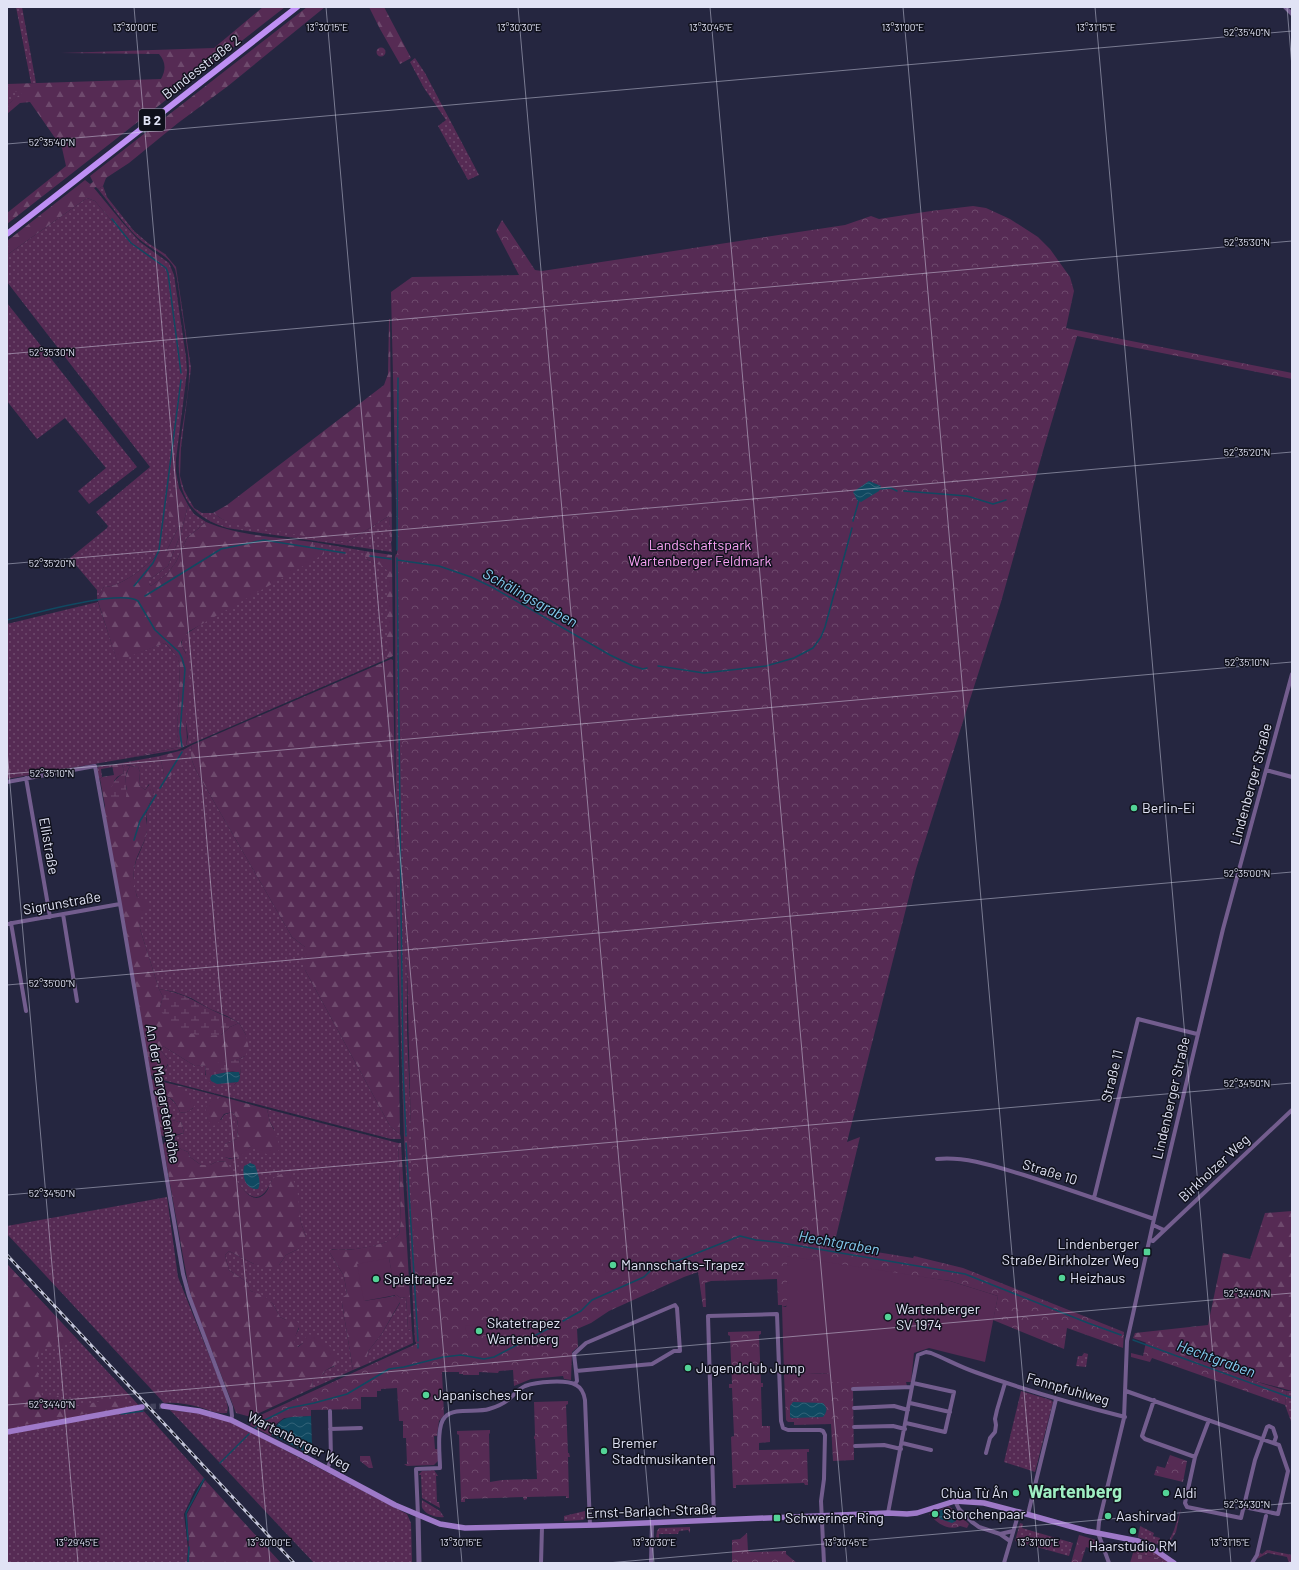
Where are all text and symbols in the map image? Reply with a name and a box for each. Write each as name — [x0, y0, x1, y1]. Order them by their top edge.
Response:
text: 13°30'00"E — [113, 21, 157, 33]
text: 13°30'15"E — [306, 21, 348, 33]
text: 13°30'30"E — [497, 21, 541, 33]
text: 13°30'45"E — [689, 21, 733, 33]
text: 13°31'00"E — [882, 21, 924, 33]
text: 13°31'15"E — [1076, 21, 1116, 33]
text: 52°35'40"N — [1224, 26, 1270, 38]
street label: Bundesstraße 2 — [158, 31, 243, 102]
road number: B 2 — [139, 109, 165, 131]
text: 52°35'40"N — [29, 136, 75, 148]
text: 52°35'30"N — [1224, 236, 1270, 248]
text: 52°35'30"N — [29, 346, 75, 358]
text: 52°35'20"N — [1224, 446, 1270, 458]
park label: Landschaftspark Wartenberger Feldmark — [628, 536, 772, 569]
text: 52°35'20"N — [29, 557, 75, 569]
water label: Schälingsgraben — [480, 564, 581, 631]
text: 52°35'10"N — [1225, 656, 1269, 668]
street label: Lindenberger Straße — [1226, 721, 1275, 847]
text: 52°35'10"N — [30, 767, 74, 779]
place label: Berlin-Ei — [1142, 799, 1195, 816]
marker: Berlin-Ei — [1129, 803, 1139, 813]
street label: Ellistraße — [36, 816, 63, 876]
text: 52°35'00"N — [1224, 867, 1270, 879]
street label: Sigrunstraße — [22, 887, 102, 918]
text: 52°35'00"N — [29, 977, 75, 989]
street label: An der Margaretenhöhe — [143, 1023, 184, 1165]
street label: Lindenberger Straße — [1148, 1035, 1193, 1161]
street label: Straße 11 — [1097, 1048, 1126, 1104]
text: 52°34'50"N — [1224, 1077, 1270, 1089]
street label: Birkholzer Weg — [1175, 1130, 1253, 1205]
street label: Straße 10 — [1021, 1155, 1080, 1188]
text: 52°34'50"N — [29, 1187, 75, 1199]
water label: Hechtgraben — [797, 1226, 881, 1258]
place label: Lindenberger Straße/Birkholzer Weg — [1002, 1235, 1139, 1268]
marker: Lindenberger Straße/Birkholzer Weg — [1142, 1247, 1152, 1257]
place label: Mannschafts-Trapez — [621, 1256, 744, 1273]
marker: Mannschafts-Trapez — [608, 1260, 618, 1270]
place label: Heizhaus — [1070, 1269, 1126, 1286]
place label: Spieltrapez — [384, 1270, 453, 1287]
marker: Heizhaus — [1057, 1273, 1067, 1283]
marker: Spieltrapez — [371, 1274, 381, 1284]
text: 52°34'40"N — [1224, 1287, 1270, 1299]
place label: Wartenberger SV 1974 — [896, 1300, 980, 1333]
marker: Wartenberger SV 1974 — [883, 1312, 893, 1322]
place label: Skatetrapez Wartenberg — [487, 1314, 560, 1347]
marker: Skatetrapez Wartenberg — [474, 1326, 484, 1336]
water label: Hechtgraben — [1175, 1336, 1258, 1381]
place label: Jugendclub Jump — [696, 1359, 805, 1376]
marker: Jugendclub Jump — [683, 1363, 693, 1373]
street label: Fennpfuhlweg — [1025, 1369, 1112, 1409]
place label: Japanisches Tor — [434, 1386, 533, 1403]
marker: Japanisches Tor — [421, 1390, 431, 1400]
text: 52°34'40"N — [29, 1398, 75, 1410]
street label: Wartenberger Weg — [245, 1407, 354, 1474]
place label: Bremer Stadtmusikanten — [612, 1434, 716, 1467]
marker: Bremer Stadtmusikanten — [599, 1446, 609, 1456]
district label: Wartenberg — [1028, 1480, 1122, 1502]
place label: Chùa Từ Ân — [941, 1484, 1008, 1501]
place label: Aldi — [1174, 1484, 1197, 1501]
marker: Chùa Từ Ân — [1011, 1488, 1021, 1498]
marker: Aldi — [1161, 1488, 1171, 1498]
text: 52°34'30"N — [1224, 1498, 1270, 1510]
street label: Ernst-Barlach-Straße — [585, 1500, 717, 1521]
place label: Storchenpaar — [943, 1505, 1026, 1522]
place label: Aashirvad — [1116, 1507, 1176, 1524]
place label: Schweriner Ring — [785, 1509, 884, 1526]
marker: Storchenpaar — [930, 1509, 940, 1519]
marker: Aashirvad — [1103, 1511, 1113, 1521]
marker: Schweriner Ring — [772, 1513, 782, 1523]
marker: Haarstudio RM — [1128, 1526, 1138, 1536]
text: 13°29'45"E — [55, 1536, 99, 1548]
text: 13°30'00"E — [247, 1536, 291, 1548]
text: 13°30'15"E — [440, 1536, 482, 1548]
text: 13°30'30"E — [632, 1536, 676, 1548]
text: 13°30'45"E — [824, 1536, 868, 1548]
text: 13°31'00"E — [1017, 1536, 1059, 1548]
text: 13°31'15"E — [1210, 1536, 1250, 1548]
place label: Haarstudio RM — [1089, 1537, 1177, 1554]

